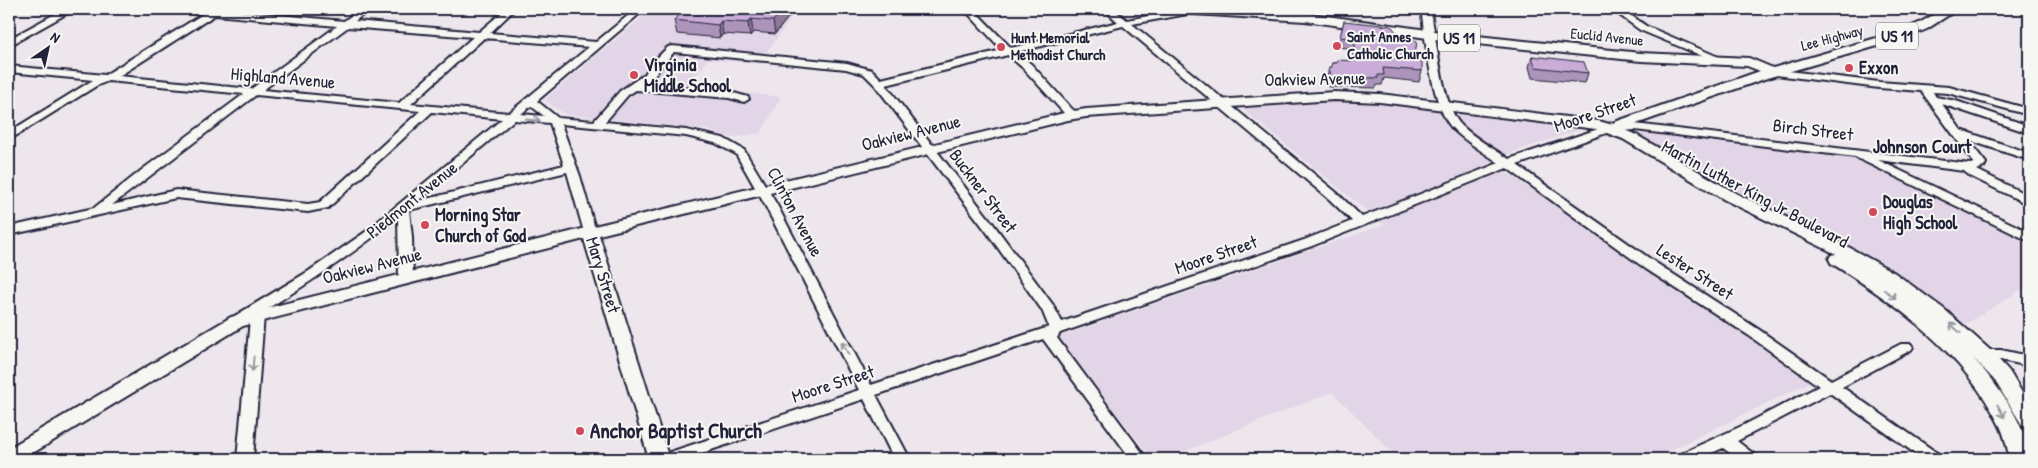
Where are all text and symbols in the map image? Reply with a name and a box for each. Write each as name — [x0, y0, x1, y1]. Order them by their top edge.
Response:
street label: Lee Highway — [1798, 19, 1865, 56]
north arrow — [22, 22, 72, 72]
street label: Euclid Avenue — [1570, 22, 1645, 51]
road number: US 11 — [1876, 22, 1918, 50]
road number: US 11 — [1438, 24, 1480, 52]
place label: Saint Annes Catholic Church — [1347, 26, 1434, 64]
text: N — [47, 27, 64, 47]
place label: Hunt Memorial Methodist Church — [1011, 27, 1106, 65]
marker: Saint Annes Catholic Church — [1331, 40, 1343, 52]
marker: Hunt Memorial Methodist Church — [995, 41, 1007, 53]
place label: Virginia Middle School — [644, 52, 732, 98]
place label: Exxon — [1859, 55, 1898, 80]
street label: Highland Avenue — [230, 60, 336, 95]
marker: Exxon — [1843, 62, 1855, 74]
street label: Oakview Avenue — [1264, 65, 1366, 92]
marker: Virginia Middle School — [628, 69, 640, 81]
street label: Moore Street — [1550, 87, 1640, 138]
street label: Oakview Avenue — [859, 108, 963, 157]
street label: Birch Street — [1771, 112, 1855, 147]
one-way arrow — [525, 115, 541, 124]
district label: Johnson Court — [1873, 133, 1973, 159]
street label: Martin Luther King Jr Boulevard — [1657, 134, 1853, 253]
street label: Buckner Street — [944, 144, 1024, 238]
street label: Piedmont Avenue — [361, 155, 462, 244]
street label: Clinton Avenue — [761, 163, 830, 261]
place label: Douglas High School — [1883, 189, 1958, 236]
place label: Morning Star Church of God — [435, 202, 526, 248]
marker: Douglas High School — [1867, 206, 1879, 218]
marker: Morning Star Church of God — [419, 219, 431, 231]
street label: Moore Street — [1171, 229, 1261, 280]
street label: Mary Street — [580, 234, 627, 317]
street label: Lester Street — [1652, 237, 1739, 306]
street label: Oakview Avenue — [320, 241, 424, 290]
one-way arrow — [1883, 289, 1897, 299]
one-way arrow — [1949, 323, 1962, 334]
one-way arrow — [840, 342, 850, 356]
one-way arrow — [248, 355, 258, 371]
street label: Moore Street — [788, 358, 878, 409]
one-way arrow — [1996, 403, 2006, 418]
place label: Anchor Baptist Church — [590, 416, 762, 446]
marker: Anchor Baptist Church — [574, 425, 586, 437]

